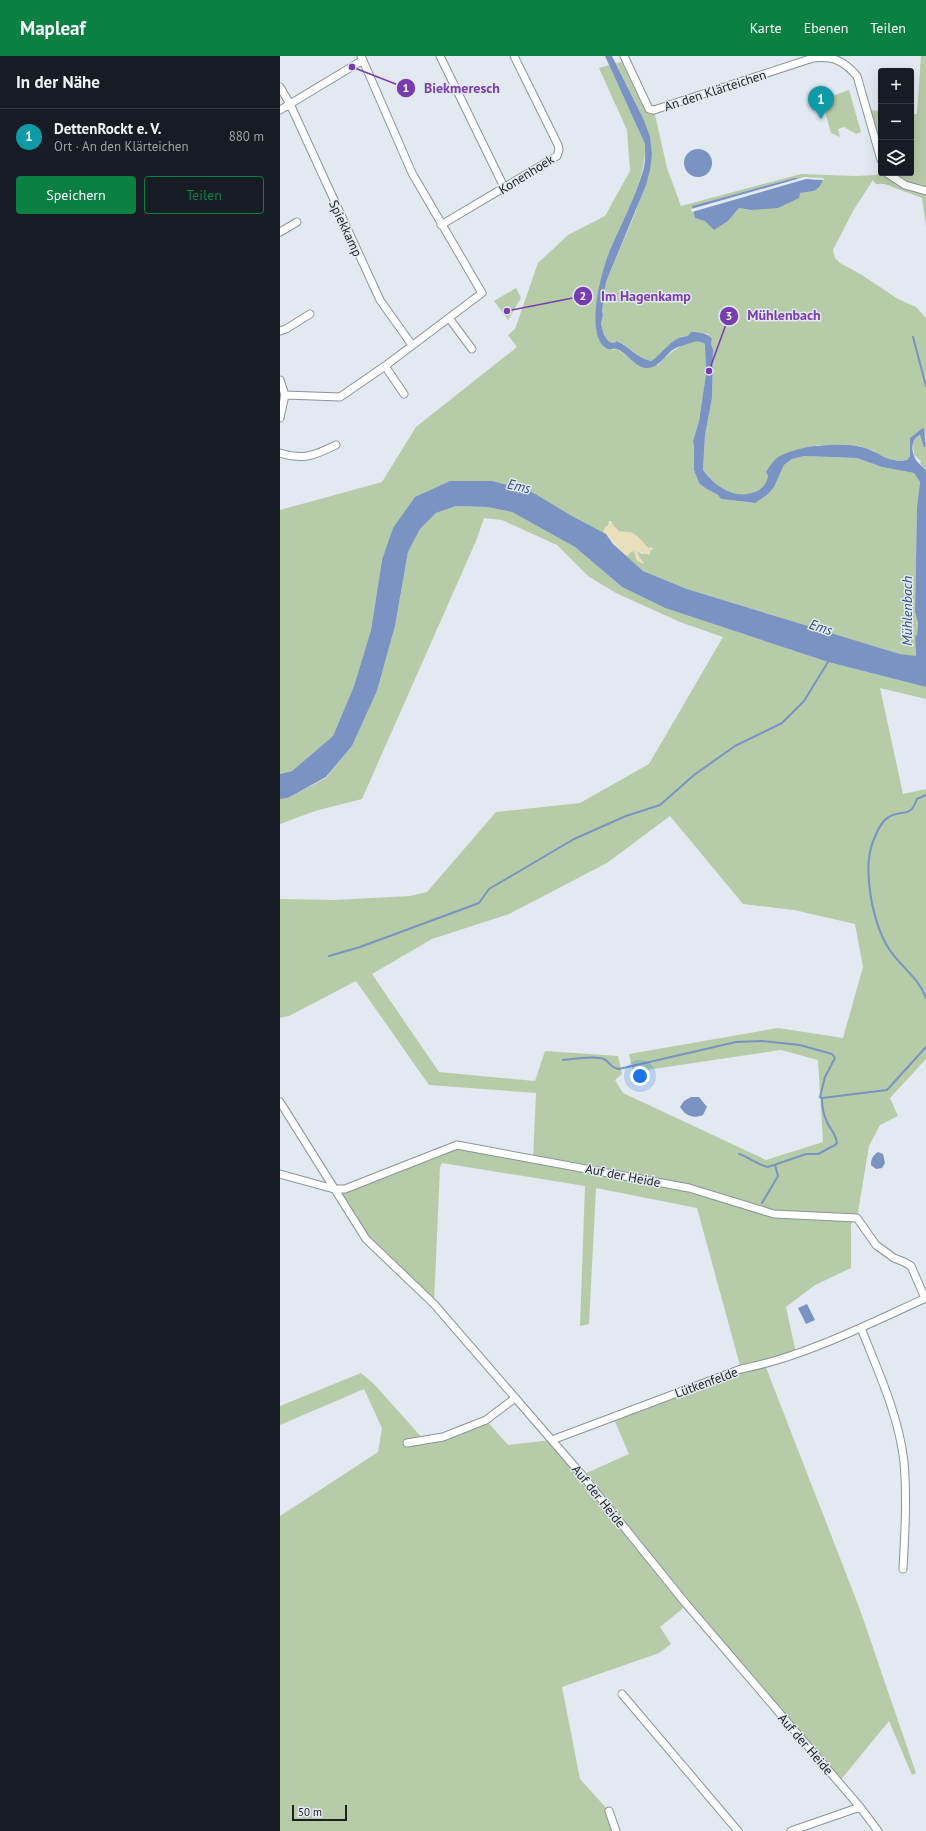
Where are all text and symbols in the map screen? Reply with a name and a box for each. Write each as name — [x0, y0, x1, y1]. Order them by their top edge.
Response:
text: Mapleaf — [20, 16, 86, 40]
text: Karte — [750, 19, 782, 37]
text: Ebenen — [804, 19, 848, 37]
text: Teilen — [870, 19, 906, 37]
street label: An den Klärteichen — [662, 66, 768, 115]
map controls — [878, 68, 914, 176]
button: + — [878, 68, 914, 104]
text: In der Nähe — [16, 71, 100, 93]
callout: Biekmeresch — [396, 75, 508, 101]
text: Biekmeresch — [424, 79, 500, 97]
text: 1 — [403, 80, 409, 95]
pin: 1 — [808, 86, 834, 119]
button: − — [878, 104, 914, 140]
text: DettenRockt e. V. — [54, 119, 161, 138]
text: 1 — [25, 128, 33, 145]
text: 880 m — [229, 128, 264, 145]
text: Ort · An den Klärteichen — [54, 138, 189, 155]
button: layers — [878, 140, 914, 176]
street label: Konenhoek — [495, 150, 558, 198]
button: Speichern — [16, 176, 136, 214]
button: Teilen — [144, 176, 264, 214]
street label: Spiekkamp — [325, 197, 366, 259]
callout: Im Hagenkamp — [573, 283, 699, 309]
text: Im Hagenkamp — [601, 287, 691, 305]
text: 2 — [580, 288, 586, 303]
callout: Mühlenbach — [719, 303, 829, 329]
text: Mühlenbach — [747, 306, 821, 324]
text: 3 — [726, 308, 732, 323]
water label: Ems — [506, 475, 533, 497]
water label: Mühlenbach — [898, 576, 916, 646]
water label: Ems — [807, 615, 835, 639]
your location — [630, 1066, 650, 1086]
street label: Auf der Heide — [584, 1160, 662, 1191]
street label: Lütkenfelde — [672, 1363, 740, 1402]
street label: Auf der Heide — [568, 1461, 629, 1531]
street label: Auf der Heide — [774, 1710, 837, 1779]
scale bar — [292, 1803, 347, 1822]
text: 50 m — [298, 1805, 322, 1819]

